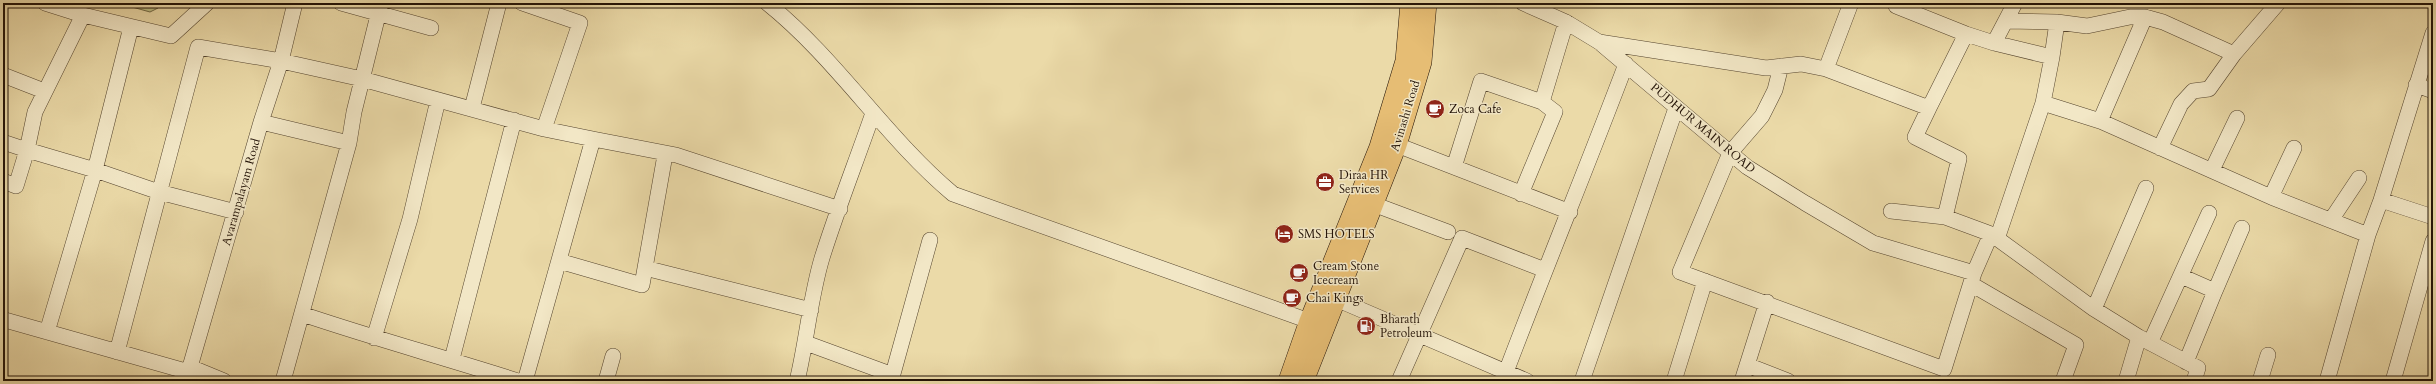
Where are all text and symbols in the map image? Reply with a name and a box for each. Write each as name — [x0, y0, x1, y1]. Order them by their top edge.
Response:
street label: Avinashi Road — [1387, 78, 1424, 154]
street label: PUDHUR MAIN ROAD — [1647, 79, 1759, 177]
cafe icon: Zoca Cafe — [1424, 98, 1446, 120]
place label: Zoca Cafe — [1449, 101, 1501, 117]
street label: Avarampalayam Road — [218, 136, 264, 247]
place label: Diraa HR Services — [1339, 167, 1389, 197]
office icon: Diraa HR Services — [1314, 171, 1336, 193]
hotel icon: SMS HOTELS — [1273, 223, 1295, 245]
place label: SMS HOTELS — [1298, 226, 1374, 242]
place label: Cream Stone Icecream — [1313, 258, 1379, 288]
cafe icon: Cream Stone Icecream — [1288, 262, 1310, 284]
cafe icon: Chai Kings — [1281, 287, 1303, 309]
place label: Chai Kings — [1306, 290, 1363, 306]
place label: Bharath Petroleum — [1380, 311, 1433, 341]
fuel station icon: Bharath Petroleum — [1355, 315, 1377, 337]

